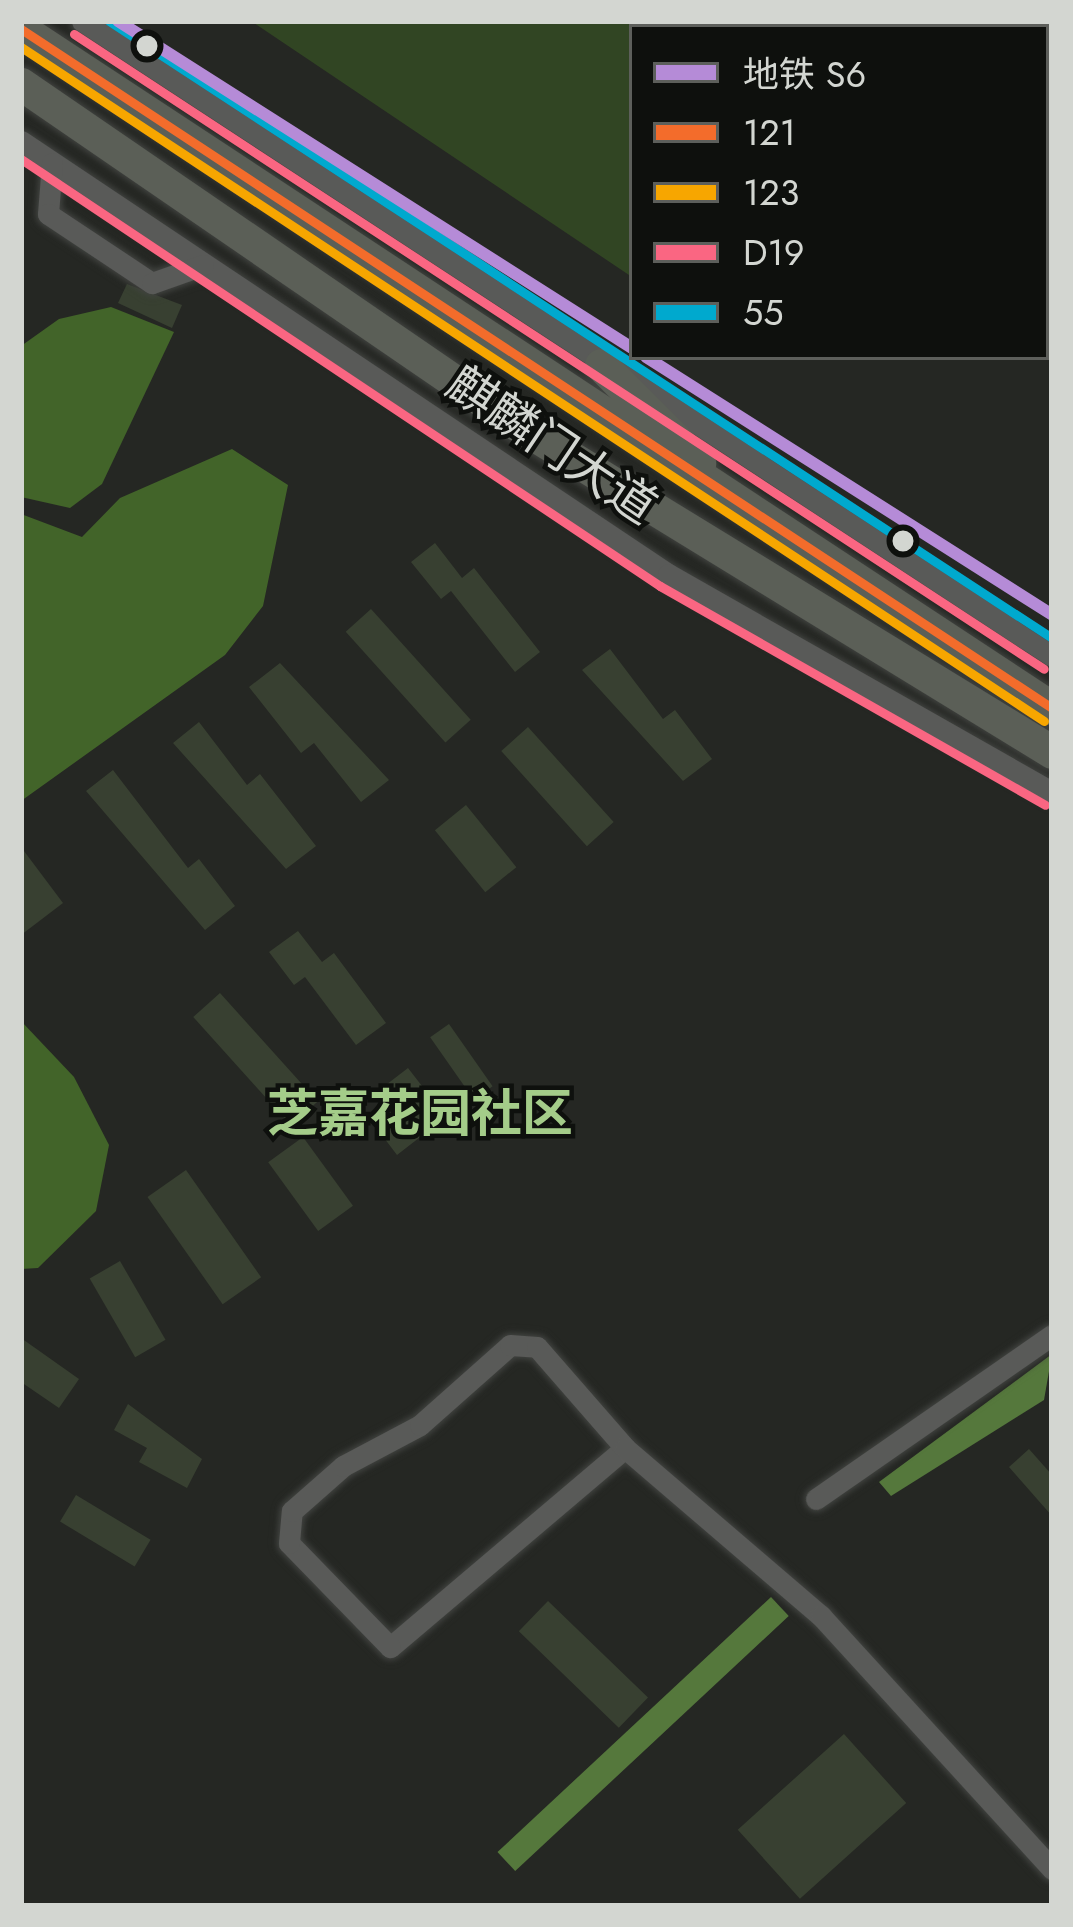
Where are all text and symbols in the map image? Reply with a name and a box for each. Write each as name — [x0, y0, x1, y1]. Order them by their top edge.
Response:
legend — [629, 24, 1049, 360]
unlabelled marker — [136, 35, 158, 57]
text: 地铁 S6 — [743, 48, 866, 100]
text: 121 — [743, 106, 796, 158]
text: 123 — [743, 166, 799, 218]
text: D19 — [743, 226, 804, 278]
text: 55 — [743, 286, 784, 338]
street label: 麒麟门大道 — [436, 354, 668, 536]
unlabelled marker — [892, 530, 914, 552]
district label: 芝嘉花园社区 — [267, 1082, 573, 1144]

